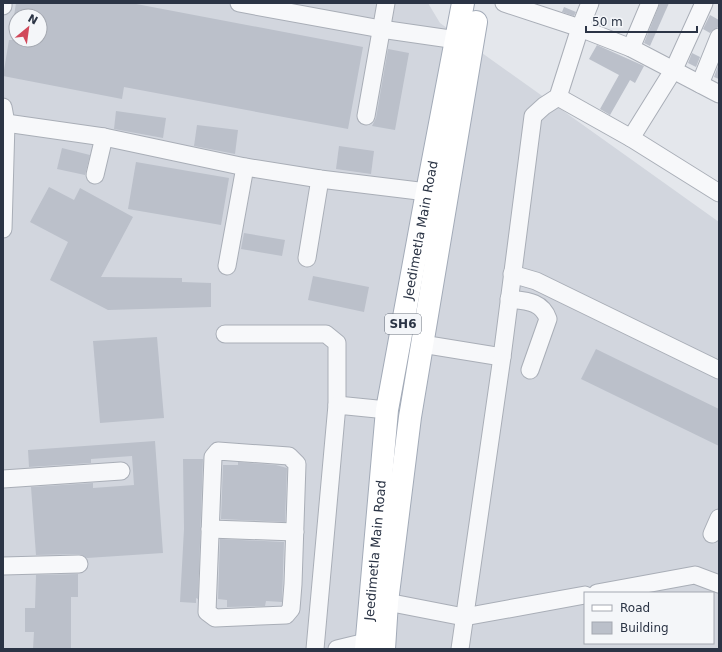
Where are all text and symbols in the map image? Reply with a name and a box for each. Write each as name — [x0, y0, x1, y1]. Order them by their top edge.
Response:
north arrow — [8, 8, 48, 48]
scale bar — [586, 8, 697, 34]
text: N — [25, 12, 40, 28]
text: 50 m — [592, 15, 623, 29]
street label: Jeedimetla Main Road — [400, 159, 440, 302]
road number: SH6 — [385, 314, 421, 334]
street label: Jeedimetla Main Road — [361, 479, 388, 622]
legend — [584, 592, 714, 644]
text: Road — [620, 601, 650, 615]
text: Building — [620, 621, 669, 635]

